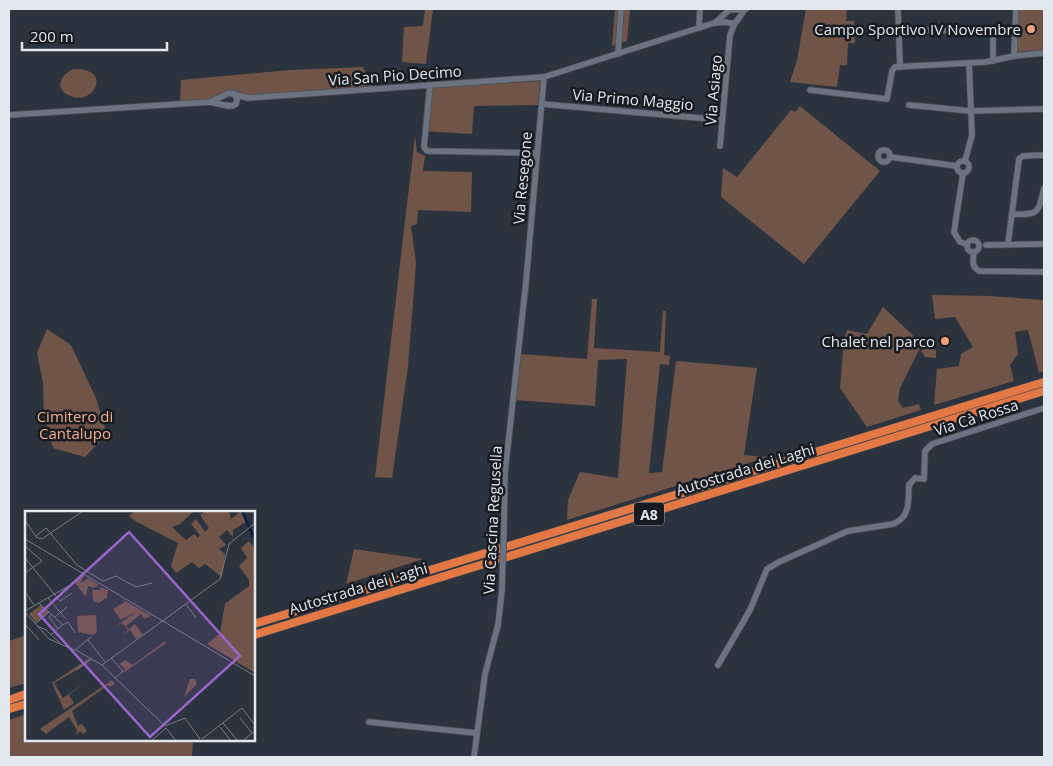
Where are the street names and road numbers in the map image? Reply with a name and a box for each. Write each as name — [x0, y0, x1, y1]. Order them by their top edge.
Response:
street label: Via Asiago — [700, 54, 726, 126]
street label: Via San Pio Decimo — [328, 60, 462, 90]
street label: Via Primo Maggio — [572, 84, 694, 114]
street label: Via Resegone — [508, 131, 536, 225]
street label: Via Cà Rossa — [931, 394, 1021, 440]
street label: Autostrada dei Laghi — [673, 438, 817, 500]
street label: Via Cascina Regusella — [478, 445, 506, 595]
road number: A8 — [634, 502, 664, 526]
street label: Autostrada dei Laghi — [286, 557, 430, 619]

